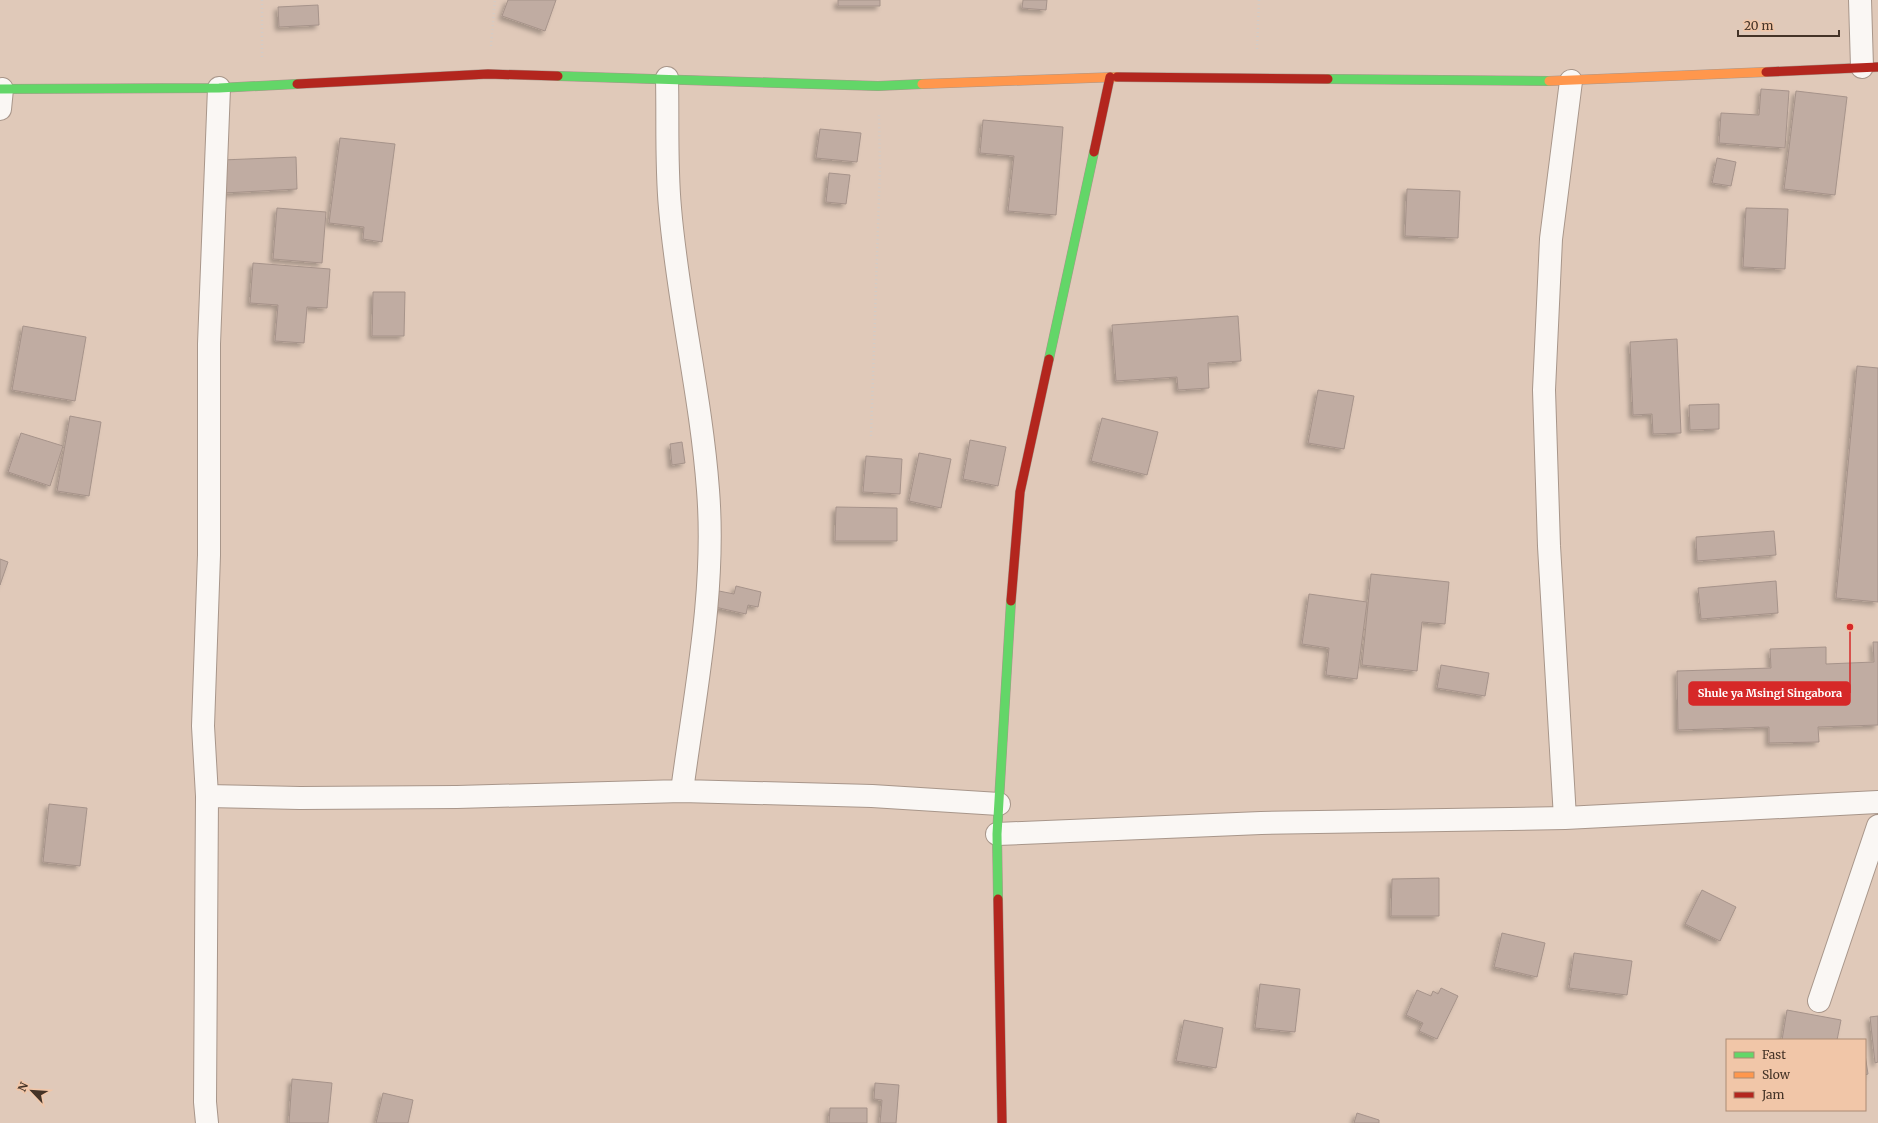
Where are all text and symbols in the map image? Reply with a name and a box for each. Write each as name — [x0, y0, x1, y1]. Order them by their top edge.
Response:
scale bar — [1738, 12, 1839, 38]
text: 20 m — [1744, 18, 1773, 33]
callout: Shule ya Msingi Singabora — [1689, 682, 1850, 705]
text: Shule ya Msingi Singabora — [1698, 686, 1842, 700]
legend — [1726, 1039, 1866, 1111]
text: Fast — [1762, 1047, 1786, 1062]
text: Slow — [1762, 1067, 1791, 1082]
north arrow — [12, 1071, 52, 1111]
text: N — [15, 1080, 31, 1094]
text: Jam — [1761, 1087, 1785, 1102]

